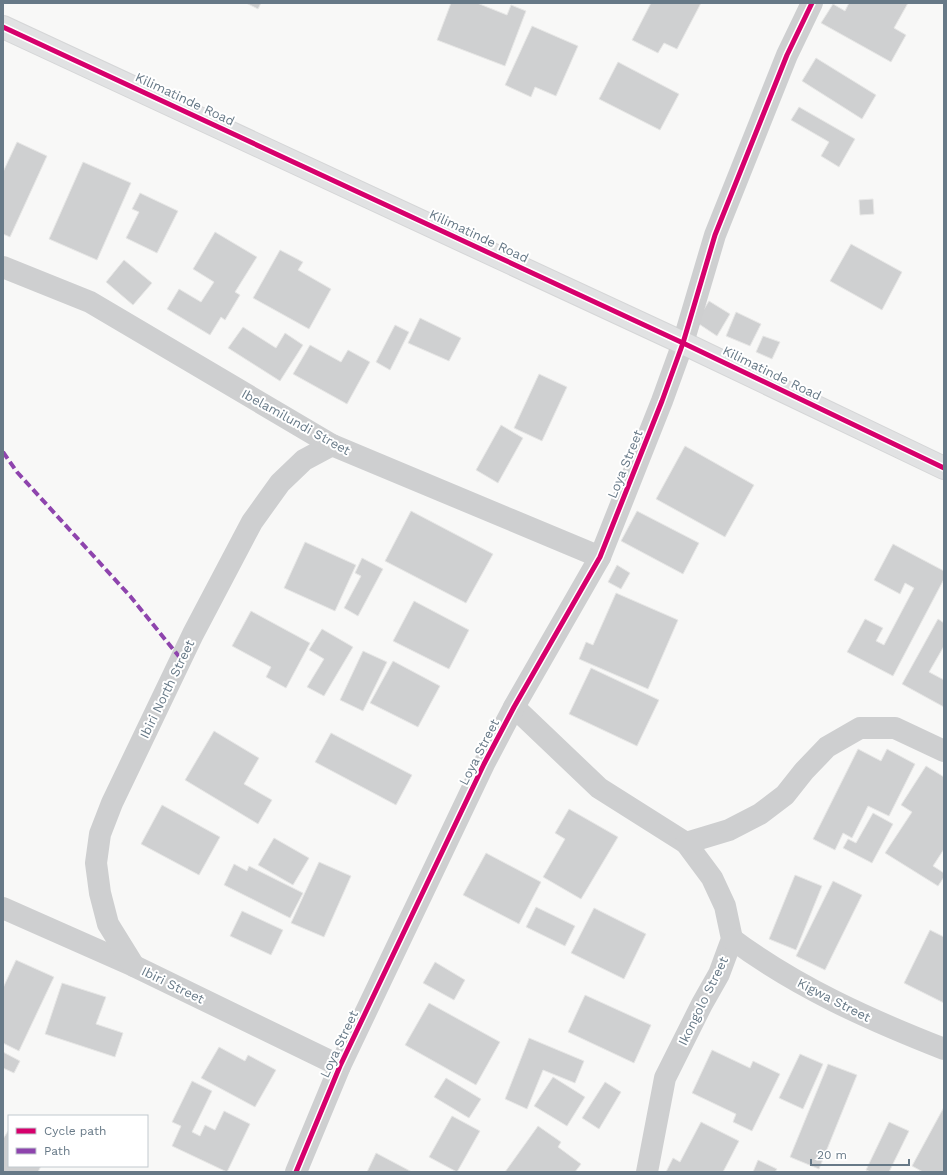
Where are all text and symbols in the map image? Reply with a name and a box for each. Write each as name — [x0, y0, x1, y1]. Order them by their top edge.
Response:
street label: Kilimatinde Road — [133, 69, 237, 129]
street label: Kilimatinde Road — [427, 206, 531, 266]
street label: Kilimatinde Road — [720, 343, 824, 403]
street label: Ibelamilundi Street — [239, 386, 353, 458]
street label: Loya Street — [604, 427, 646, 500]
street label: Ibiri North Street — [137, 637, 198, 741]
street label: Loya Street — [456, 716, 502, 788]
street label: Ikongolo Street — [675, 954, 731, 1048]
street label: Ibiri Street — [139, 963, 207, 1007]
street label: Kigwa Street — [795, 975, 874, 1025]
street label: Loya Street — [317, 1008, 361, 1080]
legend — [8, 1115, 148, 1167]
text: Cycle path — [44, 1124, 106, 1138]
scale bar — [811, 1141, 909, 1167]
text: Path — [44, 1144, 70, 1158]
text: 20 m — [817, 1148, 847, 1162]

